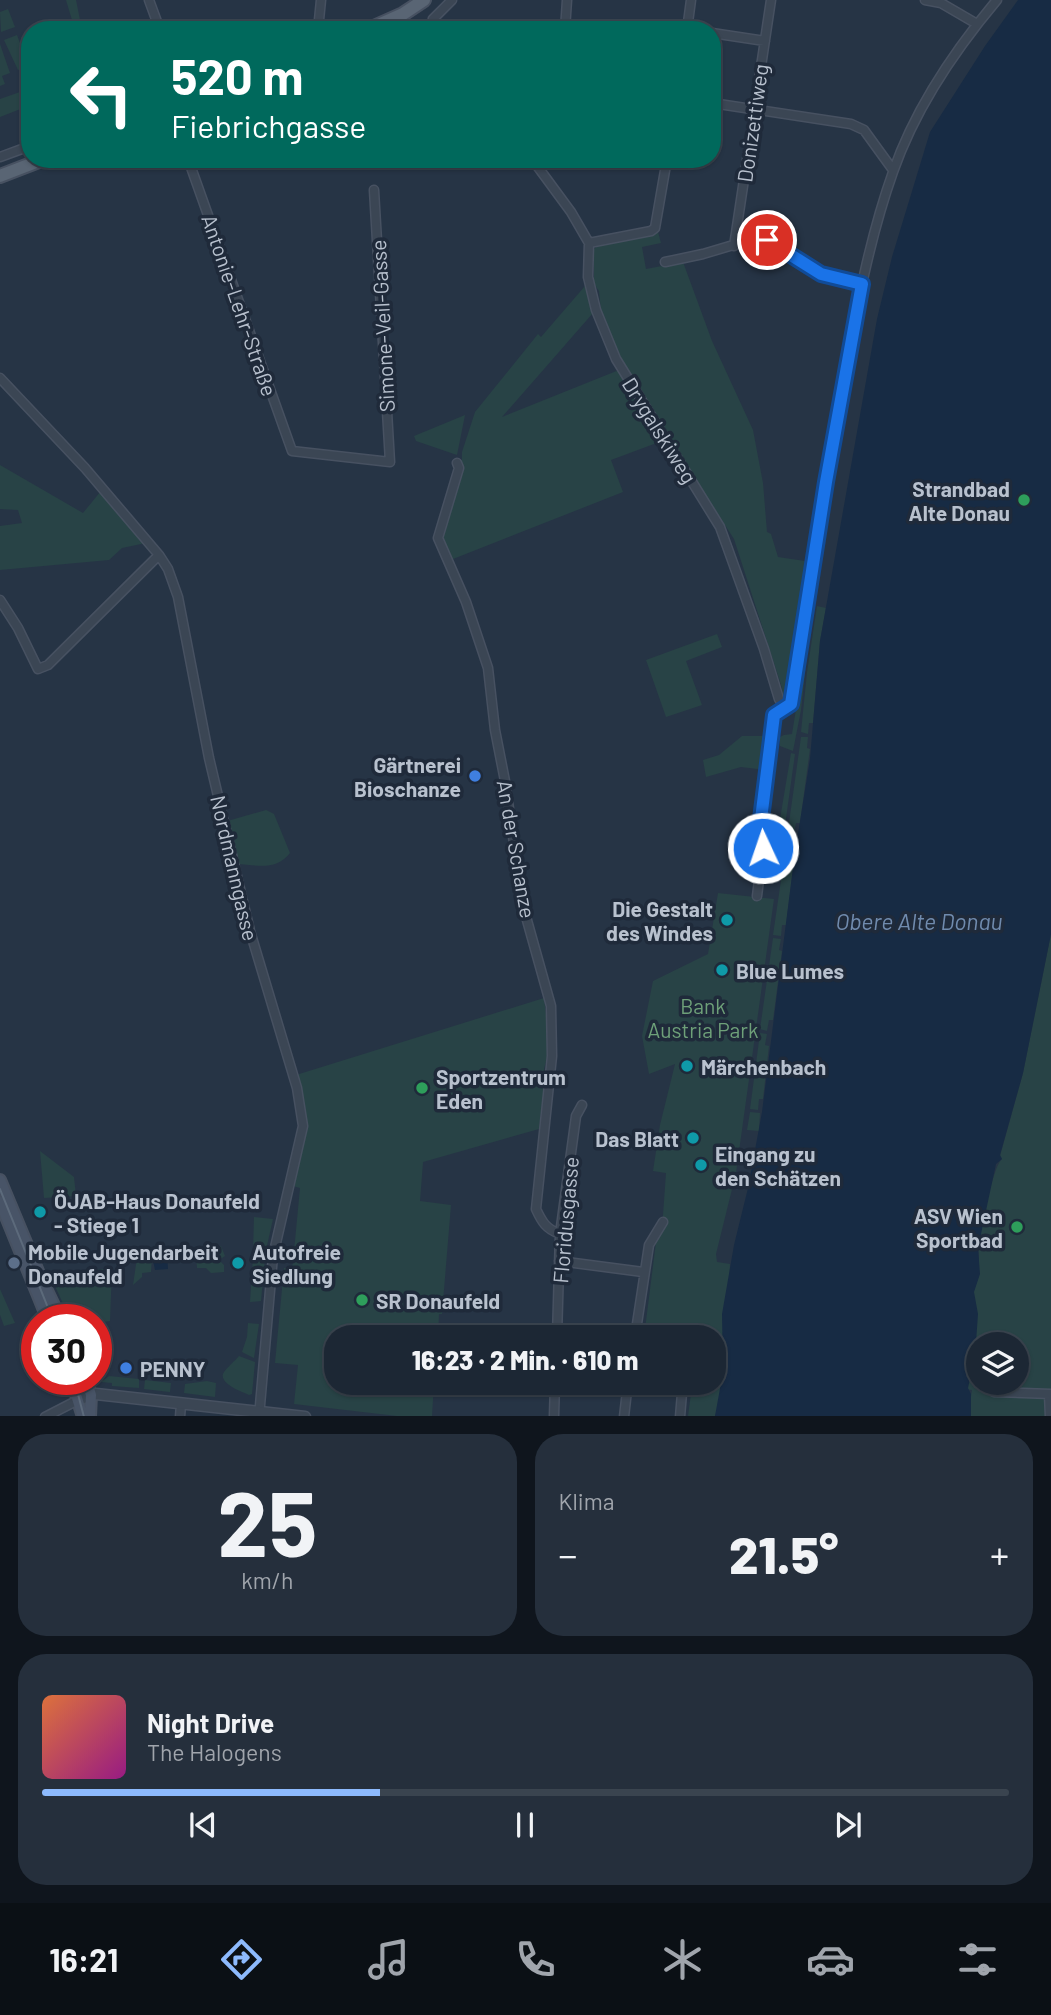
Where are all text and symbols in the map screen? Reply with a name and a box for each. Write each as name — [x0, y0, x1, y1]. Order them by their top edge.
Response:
text: 520 m — [171, 46, 304, 105]
icon: left — [56, 49, 147, 140]
street label: Donizettiweg — [731, 62, 773, 184]
text: Fiebrichgasse — [171, 106, 366, 144]
pin — [737, 210, 797, 270]
street label: Antonie-Lehr-Straße — [197, 211, 283, 399]
icon: arrive — [748, 221, 786, 259]
street label: Simone-Veil-Gasse — [365, 239, 399, 413]
street label: Drygalskiweg — [617, 372, 703, 488]
place label: Strandbad Alte Donau — [909, 476, 1010, 525]
marker: Strandbad Alte Donau — [1016, 492, 1032, 508]
place label: Gärtnerei Bioschanze — [354, 752, 461, 801]
marker: Gärtnerei Bioschanze — [467, 768, 483, 784]
street label: An der Schanze — [493, 778, 541, 920]
street label: Nordmanngasse — [206, 793, 264, 943]
position arrow — [726, 811, 800, 885]
place label: Die Gestalt des Windes — [606, 896, 713, 945]
water label: Obere Alte Donau — [835, 907, 1003, 935]
marker: Die Gestalt des Windes — [719, 912, 735, 928]
place label: Blue Lumes — [736, 958, 844, 983]
marker: Blue Lumes — [714, 962, 730, 978]
park label: Bank Austria Park — [648, 993, 758, 1042]
place label: Märchenbach — [701, 1054, 826, 1079]
marker: Märchenbach — [679, 1058, 695, 1074]
place label: Sportzentrum Eden — [436, 1064, 566, 1113]
marker: Sportzentrum Eden — [414, 1080, 430, 1096]
place label: Das Blatt — [595, 1126, 679, 1151]
marker: Das Blatt — [685, 1130, 701, 1146]
place label: Eingang zu den Schätzen — [715, 1141, 841, 1190]
street label: Floridusgasse — [547, 1156, 583, 1284]
marker: Eingang zu den Schätzen — [693, 1157, 709, 1173]
place label: ÖJAB-Haus Donaufeld - Stiege 1 — [54, 1188, 260, 1237]
place label: ASV Wien Sportbad — [914, 1203, 1003, 1252]
marker: ÖJAB-Haus Donaufeld - Stiege 1 — [32, 1204, 48, 1220]
marker: ASV Wien Sportbad — [1009, 1219, 1025, 1235]
place label: Mobile Jugendarbeit Donaufeld — [28, 1239, 219, 1288]
place label: Autofreie Siedlung — [252, 1239, 341, 1288]
marker: Mobile Jugendarbeit Donaufeld — [6, 1255, 22, 1271]
marker: Autofreie Siedlung — [230, 1255, 246, 1271]
place label: SR Donaufeld — [376, 1288, 500, 1313]
marker: SR Donaufeld — [354, 1292, 370, 1308]
speed limit sign: 30 — [21, 1304, 112, 1395]
map controls — [966, 1332, 1029, 1395]
button: layers — [966, 1332, 1029, 1395]
text: 16:23 · 2 Min. · 610 m — [412, 1344, 638, 1375]
place label: PENNY — [140, 1356, 206, 1381]
marker: PENNY — [118, 1360, 134, 1376]
text: 25 — [217, 1466, 317, 1575]
text: Klima — [559, 1487, 614, 1515]
text: 21.5° — [729, 1522, 839, 1584]
text: − — [559, 1531, 578, 1577]
text: + — [990, 1531, 1009, 1577]
text: km/h — [241, 1566, 293, 1594]
text: Night Drive — [147, 1707, 274, 1738]
text: The Halogens — [147, 1738, 282, 1766]
icon: previous — [184, 1806, 222, 1844]
icon: pause — [506, 1806, 544, 1844]
icon: next — [829, 1806, 867, 1844]
icon: directions — [217, 1935, 266, 1984]
icon: music — [364, 1935, 413, 1984]
icon: phone — [511, 1935, 560, 1984]
icon: climate — [658, 1935, 707, 1984]
icon: car — [806, 1935, 855, 1984]
icon: filters — [953, 1935, 1002, 1984]
text: 16:21 — [49, 1940, 118, 1978]

